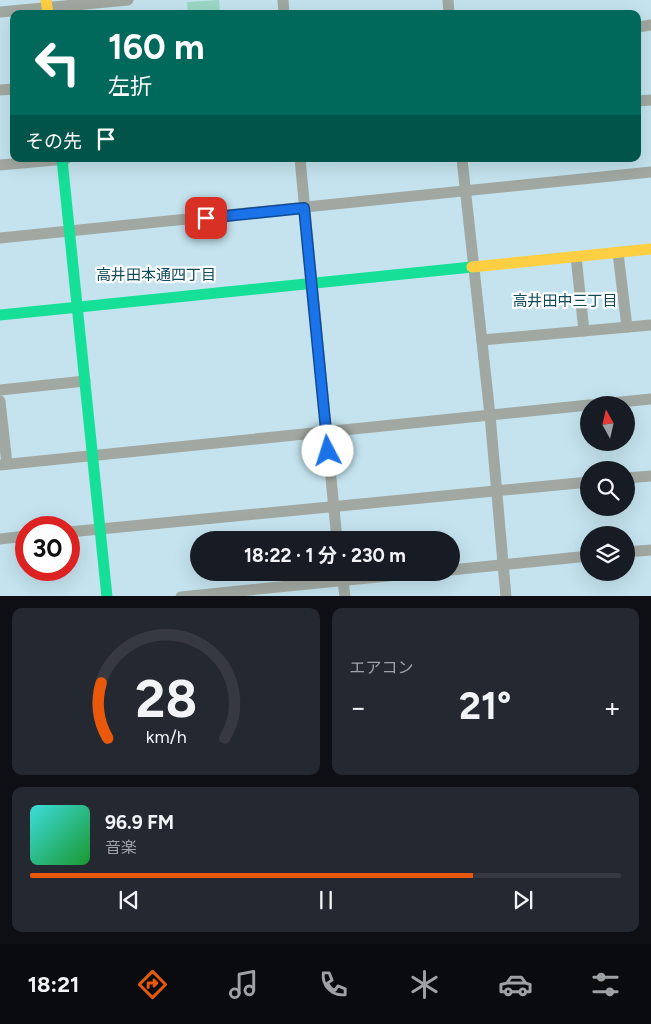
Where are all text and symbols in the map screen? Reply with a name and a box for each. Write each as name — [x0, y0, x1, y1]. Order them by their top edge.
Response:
text: 160 m — [108, 26, 205, 68]
icon: left — [25, 30, 90, 95]
text: 左折 — [108, 73, 152, 100]
icon: arrive — [92, 125, 120, 153]
text: その先 — [25, 130, 82, 153]
pin — [185, 197, 227, 239]
icon: arrive — [192, 204, 220, 232]
district label: 高井田本通四丁目 — [96, 266, 216, 284]
district label: 高井田中三丁目 — [512, 292, 618, 310]
north arrow — [580, 396, 635, 451]
map controls — [580, 396, 635, 581]
position arrow — [301, 424, 353, 476]
button: search — [580, 461, 635, 516]
speed limit sign: 30 — [15, 516, 80, 581]
button: layers — [580, 526, 635, 581]
text: 18:22 · 1 分 · 230 m — [244, 544, 406, 567]
text: エアコン — [350, 658, 414, 677]
text: 28 — [135, 668, 197, 730]
text: 21° — [459, 683, 511, 729]
text: − — [350, 690, 367, 724]
text: + — [604, 690, 621, 724]
text: km/h — [145, 726, 186, 747]
text: 96.9 FM — [105, 811, 174, 834]
text: 音楽 — [105, 838, 137, 857]
icon: previous — [115, 886, 143, 914]
icon: pause — [312, 886, 340, 914]
icon: next — [509, 886, 537, 914]
icon: directions — [135, 967, 170, 1002]
icon: music — [226, 967, 261, 1002]
icon: phone — [316, 967, 351, 1002]
icon: climate — [407, 967, 442, 1002]
icon: car — [498, 967, 533, 1002]
icon: filters — [588, 967, 623, 1002]
text: 18:21 — [28, 971, 79, 998]

